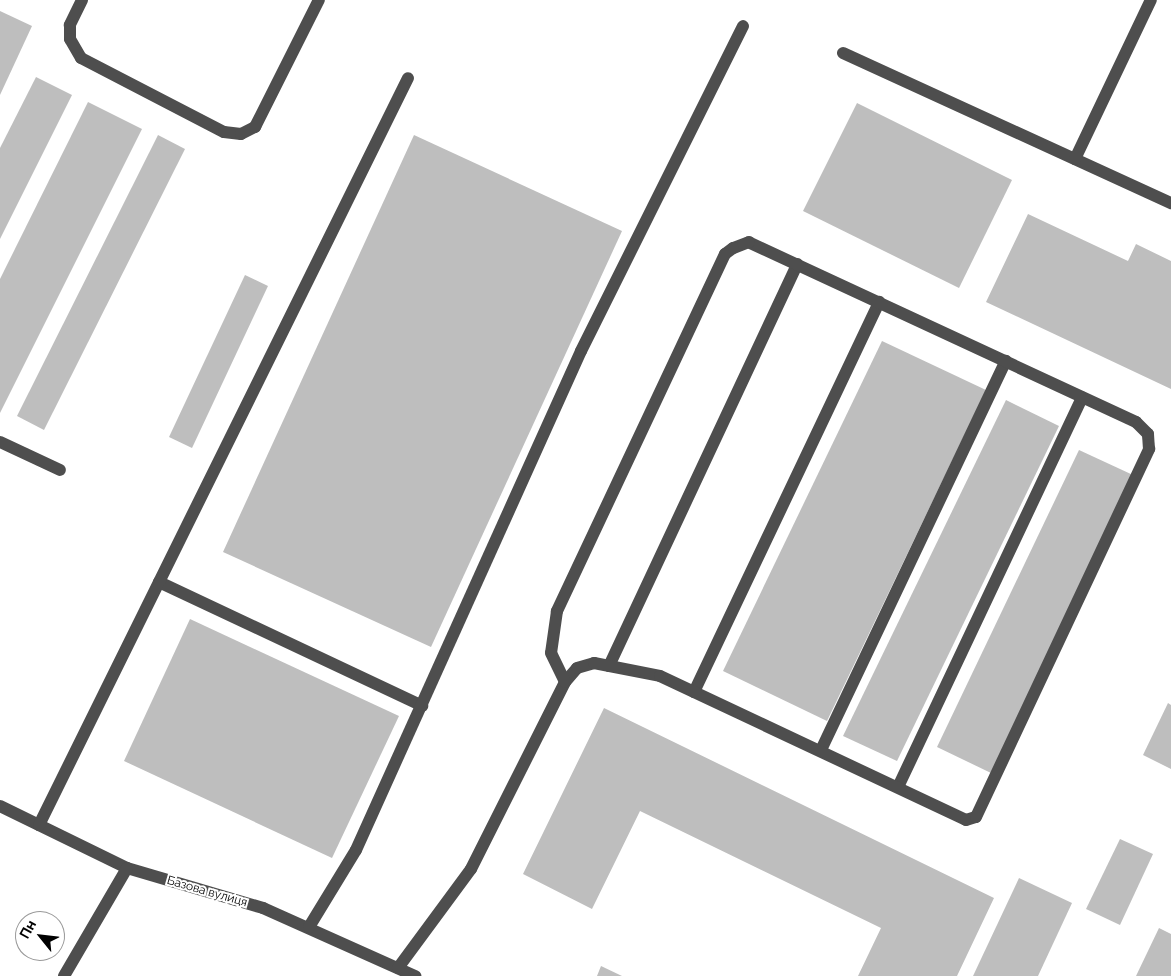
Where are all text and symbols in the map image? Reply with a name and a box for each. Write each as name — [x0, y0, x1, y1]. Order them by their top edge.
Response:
street label: Базова вулиця — [165, 874, 249, 910]
north arrow — [15, 911, 65, 961]
text: Пн — [16, 917, 39, 941]

